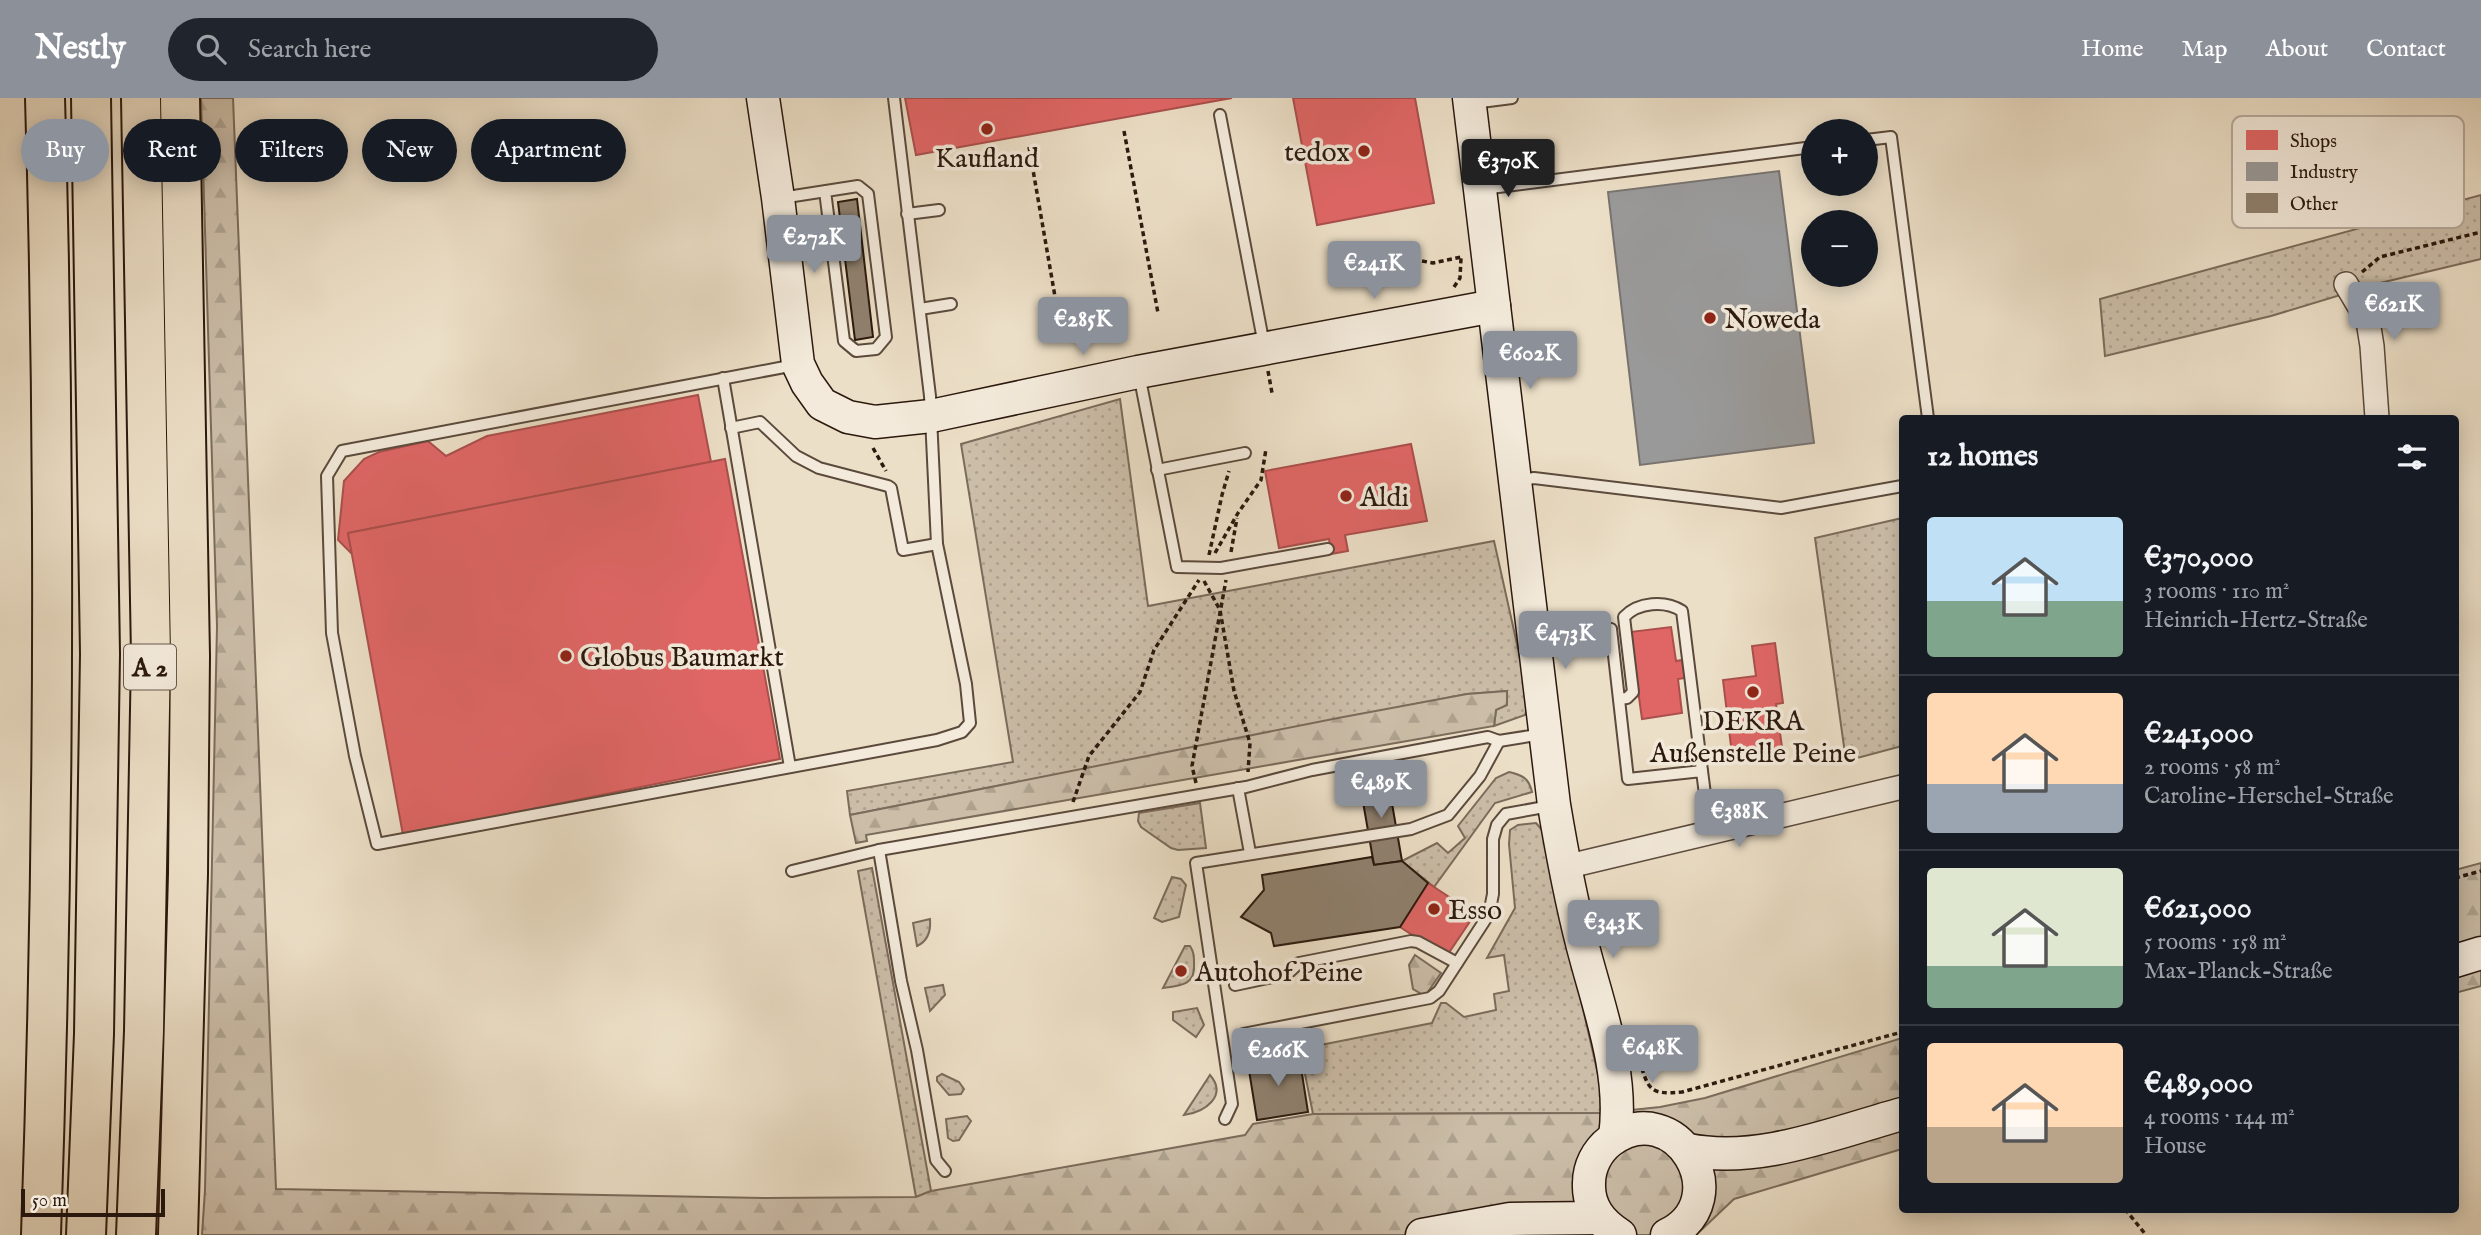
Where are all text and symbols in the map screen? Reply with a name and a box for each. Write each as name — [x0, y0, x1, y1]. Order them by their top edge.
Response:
search box — [168, 18, 658, 81]
text: Nestly — [35, 28, 126, 70]
icon: search — [192, 30, 230, 68]
text: Search here — [248, 33, 372, 66]
text: Home — [2081, 34, 2144, 65]
text: Map — [2182, 34, 2228, 65]
text: About — [2266, 34, 2328, 65]
text: Contact — [2366, 34, 2446, 65]
legend — [2232, 116, 2464, 228]
chip: Buy — [21, 119, 109, 182]
chip: Rent — [123, 119, 221, 182]
chip: Filters — [235, 119, 348, 182]
chip: New — [362, 119, 457, 182]
chip: Apartment — [471, 119, 626, 182]
map controls — [1801, 119, 1878, 287]
button: + — [1801, 119, 1878, 196]
marker: Kaufland — [979, 121, 995, 137]
text: Shops — [2290, 130, 2337, 154]
place label: tedox — [1284, 136, 1350, 171]
pin: €370K — [1459, 140, 1557, 199]
place label: Kaufland — [935, 142, 1039, 177]
marker: tedox — [1356, 143, 1372, 159]
text: €370K — [1478, 147, 1538, 176]
text: Industry — [2290, 161, 2358, 185]
text: Other — [2290, 193, 2338, 217]
button: − — [1801, 210, 1878, 287]
pin: €272K — [765, 216, 863, 275]
text: €272K — [783, 223, 845, 252]
pin: €241K — [1325, 242, 1423, 301]
text: €241K — [1344, 249, 1404, 278]
pin: €621K — [2345, 282, 2443, 342]
text: €621K — [2364, 290, 2424, 319]
pin: €285K — [1034, 298, 1132, 357]
place label: Noweda — [1724, 303, 1821, 338]
text: €285K — [1054, 305, 1112, 334]
marker: Noweda — [1702, 310, 1718, 326]
pin: €602K — [1481, 331, 1579, 391]
text: €602K — [1499, 339, 1561, 368]
text: 12 homes — [1927, 438, 2038, 476]
icon: filters — [2393, 438, 2431, 476]
place label: Aldi — [1359, 481, 1409, 516]
marker: Aldi — [1338, 488, 1354, 504]
text: €370,000 — [2144, 539, 2254, 577]
icon: home — [1983, 545, 2067, 629]
text: 3 rooms · 110 m² — [2144, 577, 2289, 606]
text: Heinrich-Hertz-Straße — [2144, 606, 2368, 635]
pin: €473K — [1516, 612, 1614, 671]
text: €473K — [1535, 619, 1595, 648]
place label: Globus Baumarkt — [580, 641, 784, 676]
road number: A 2 — [124, 645, 176, 690]
marker: Globus Baumarkt — [558, 648, 574, 664]
marker: DEKRA Außenstelle Peine — [1745, 684, 1761, 700]
place label: DEKRA Außenstelle Peine — [1649, 705, 1856, 772]
text: €241,000 — [2144, 715, 2254, 753]
icon: home — [1983, 721, 2067, 805]
text: 2 rooms · 58 m² — [2144, 753, 2281, 782]
pin: €489K — [1332, 760, 1430, 820]
text: €489K — [1351, 768, 1411, 797]
text: Caroline-Herschel-Straße — [2144, 782, 2394, 811]
pin: €388K — [1690, 790, 1788, 849]
text: €388K — [1711, 797, 1767, 826]
text: €621,000 — [2144, 890, 2252, 928]
place label: Esso — [1448, 894, 1502, 929]
icon: home — [1983, 896, 2067, 980]
pin: €343K — [1564, 900, 1662, 960]
marker: Esso — [1426, 901, 1442, 917]
text: €343K — [1584, 908, 1642, 937]
text: 5 rooms · 158 m² — [2144, 928, 2287, 957]
place label: Autohof Peine — [1194, 956, 1363, 991]
text: Max-Planck-Straße — [2144, 957, 2333, 986]
marker: Autohof Peine — [1173, 963, 1189, 979]
pin: €648K — [1603, 1026, 1701, 1085]
pin: €266K — [1229, 1028, 1327, 1088]
text: €648K — [1622, 1033, 1682, 1062]
text: €266K — [1248, 1036, 1308, 1065]
text: €489,000 — [2144, 1065, 2253, 1103]
icon: home — [1983, 1071, 2067, 1155]
text: 4 rooms · 144 m² — [2144, 1103, 2295, 1132]
text: House — [2144, 1132, 2206, 1161]
scale bar — [21, 1186, 164, 1218]
text: 50 m — [32, 1189, 67, 1213]

